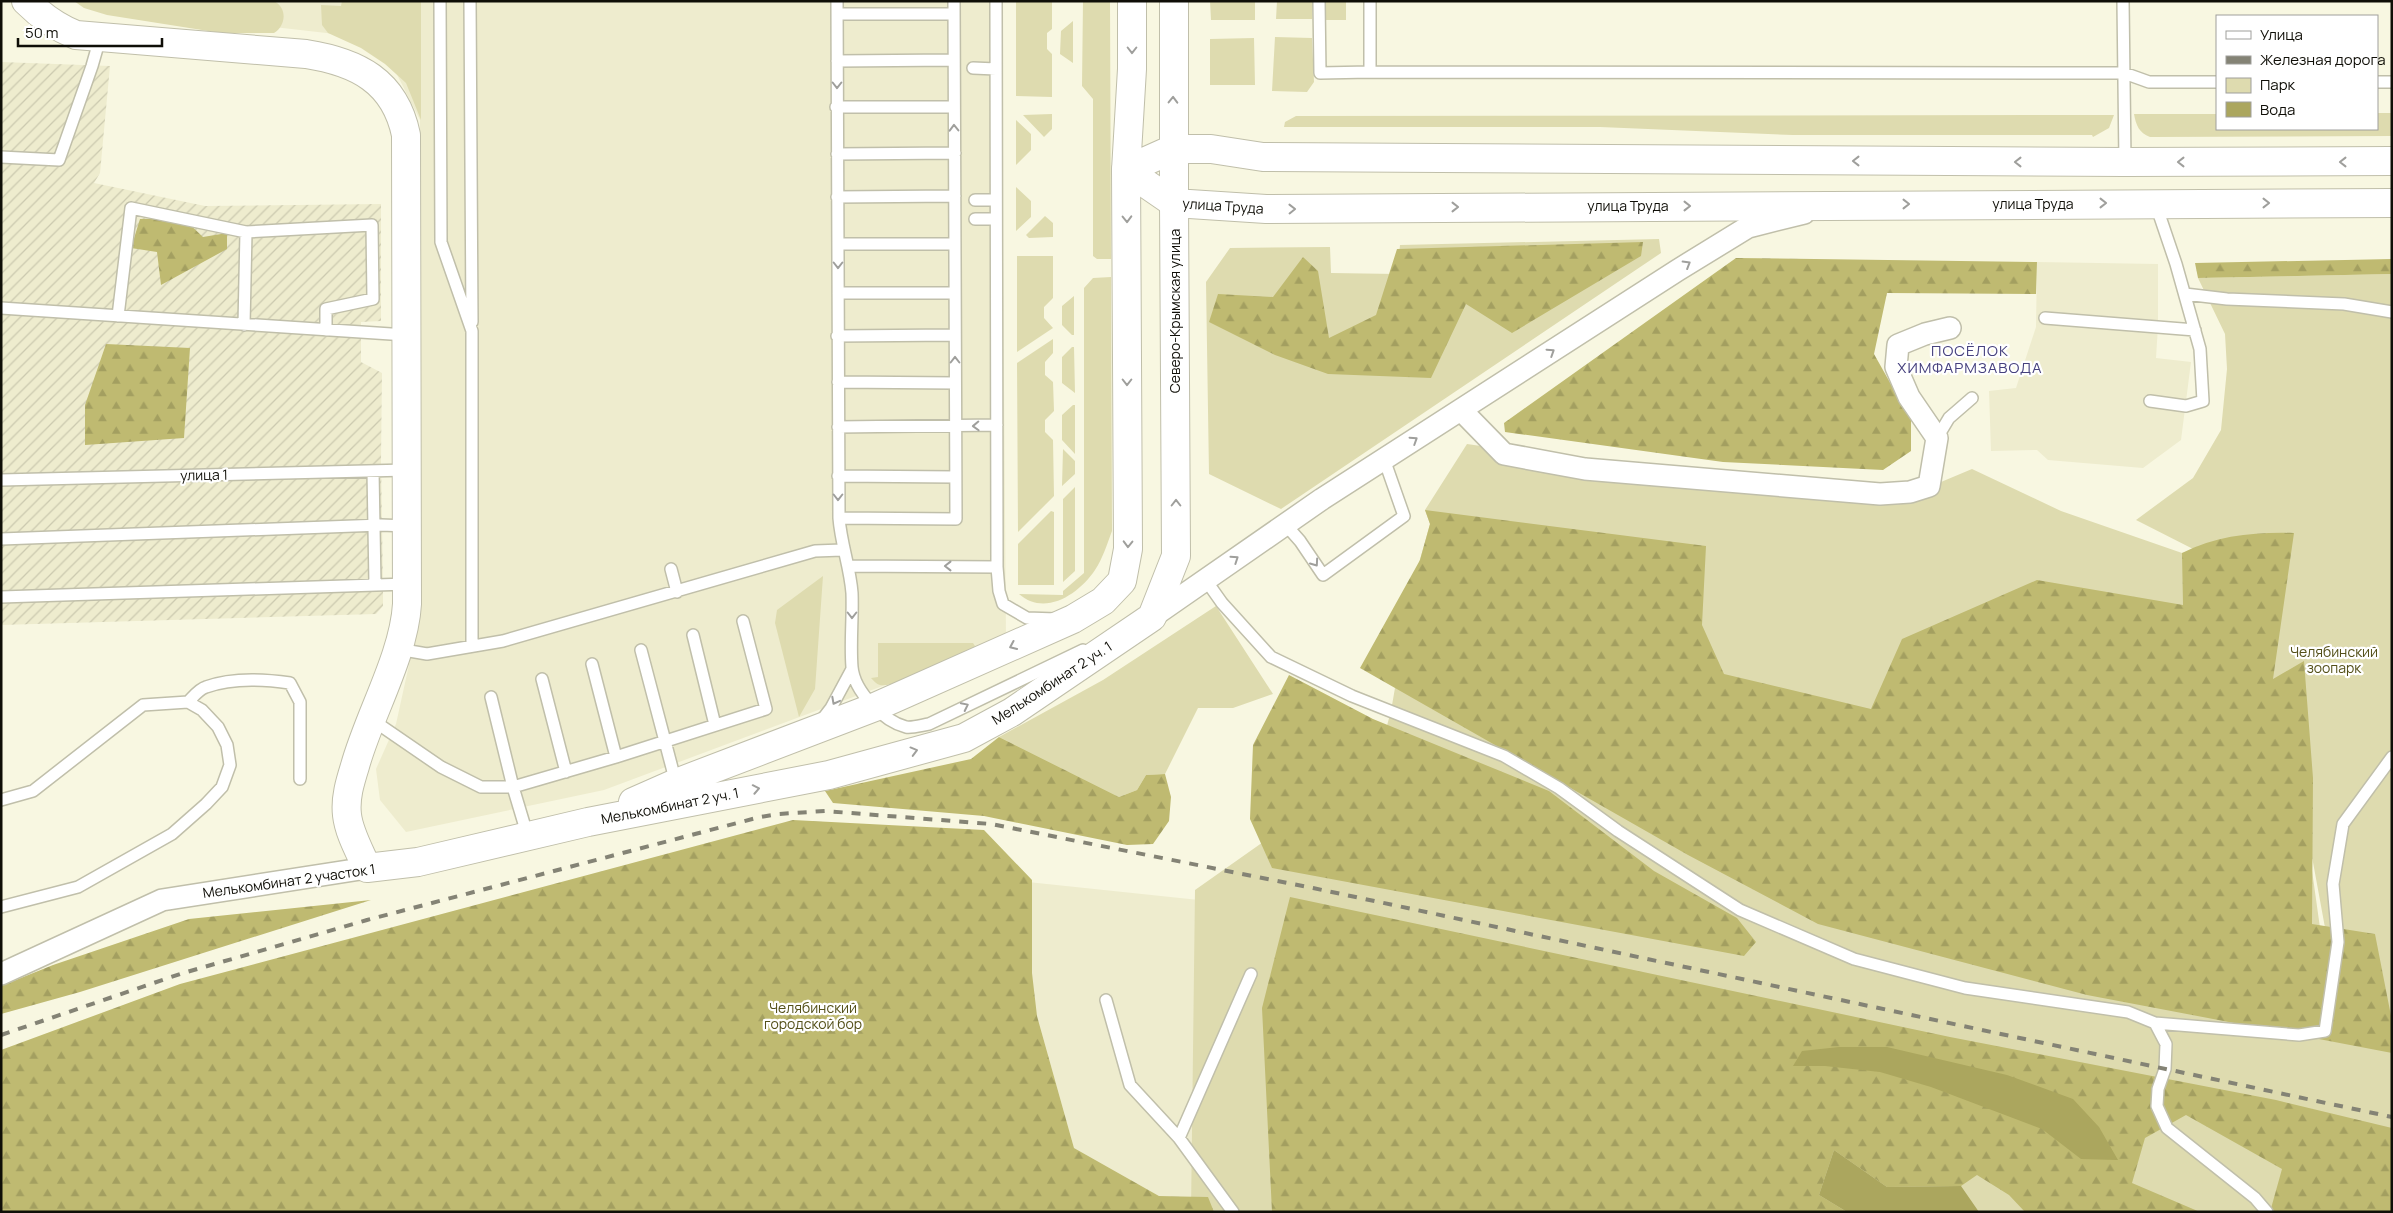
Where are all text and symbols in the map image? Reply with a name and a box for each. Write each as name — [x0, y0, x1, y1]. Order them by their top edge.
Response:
scale bar — [18, 15, 161, 47]
legend — [2216, 15, 2378, 130]
text: 50 m — [25, 22, 59, 43]
text: Улица — [2260, 24, 2303, 45]
one-way arrow — [1127, 46, 1137, 54]
text: Железная дорога — [2260, 49, 2385, 70]
text: Парк — [2260, 74, 2296, 95]
one-way arrow — [831, 81, 842, 89]
one-way arrow — [1168, 96, 1179, 104]
text: Вода — [2260, 99, 2295, 120]
one-way arrow — [949, 123, 959, 131]
one-way arrow — [1851, 156, 1859, 166]
one-way arrow — [2014, 157, 2022, 167]
one-way arrow — [2176, 157, 2184, 167]
one-way arrow — [2339, 157, 2346, 167]
street label: улица Труда — [1182, 193, 1264, 218]
street label: улица Труда — [1992, 194, 2074, 213]
street label: улица Труда — [1587, 196, 1669, 215]
one-way arrow — [2100, 198, 2108, 208]
one-way arrow — [2262, 198, 2270, 208]
one-way arrow — [1902, 199, 1910, 209]
one-way arrow — [1684, 200, 1692, 211]
one-way arrow — [1452, 202, 1459, 212]
one-way arrow — [1289, 204, 1297, 214]
one-way arrow — [1122, 216, 1132, 223]
street label: Северо-Крымская улица — [1165, 229, 1184, 393]
one-way arrow — [1682, 260, 1691, 270]
one-way arrow — [833, 262, 843, 269]
district label: ПОСЁЛОК ХИМФАРМЗАВОДА — [1897, 340, 2043, 378]
one-way arrow — [1545, 348, 1554, 358]
one-way arrow — [950, 356, 960, 364]
one-way arrow — [1122, 378, 1132, 386]
one-way arrow — [972, 420, 980, 431]
one-way arrow — [1408, 437, 1418, 446]
street label: улица 1 — [180, 465, 228, 484]
one-way arrow — [833, 494, 843, 502]
one-way arrow — [1171, 499, 1181, 506]
one-way arrow — [1123, 540, 1133, 548]
one-way arrow — [1229, 556, 1239, 565]
one-way arrow — [1309, 557, 1318, 567]
one-way arrow — [944, 561, 952, 571]
one-way arrow — [847, 611, 857, 619]
street label: Мелькомбинат 2 уч. 1 — [988, 637, 1116, 729]
one-way arrow — [1009, 639, 1018, 650]
park label: Челябинский зоопарк — [2290, 642, 2378, 677]
one-way arrow — [831, 696, 841, 705]
one-way arrow — [960, 702, 969, 713]
one-way arrow — [909, 747, 917, 757]
street label: Мелькомбинат 2 уч. 1 — [599, 783, 740, 828]
one-way arrow — [751, 785, 760, 795]
street label: Мелькомбинат 2 участок 1 — [202, 859, 376, 902]
park label: Челябинский городской бор — [764, 998, 862, 1033]

